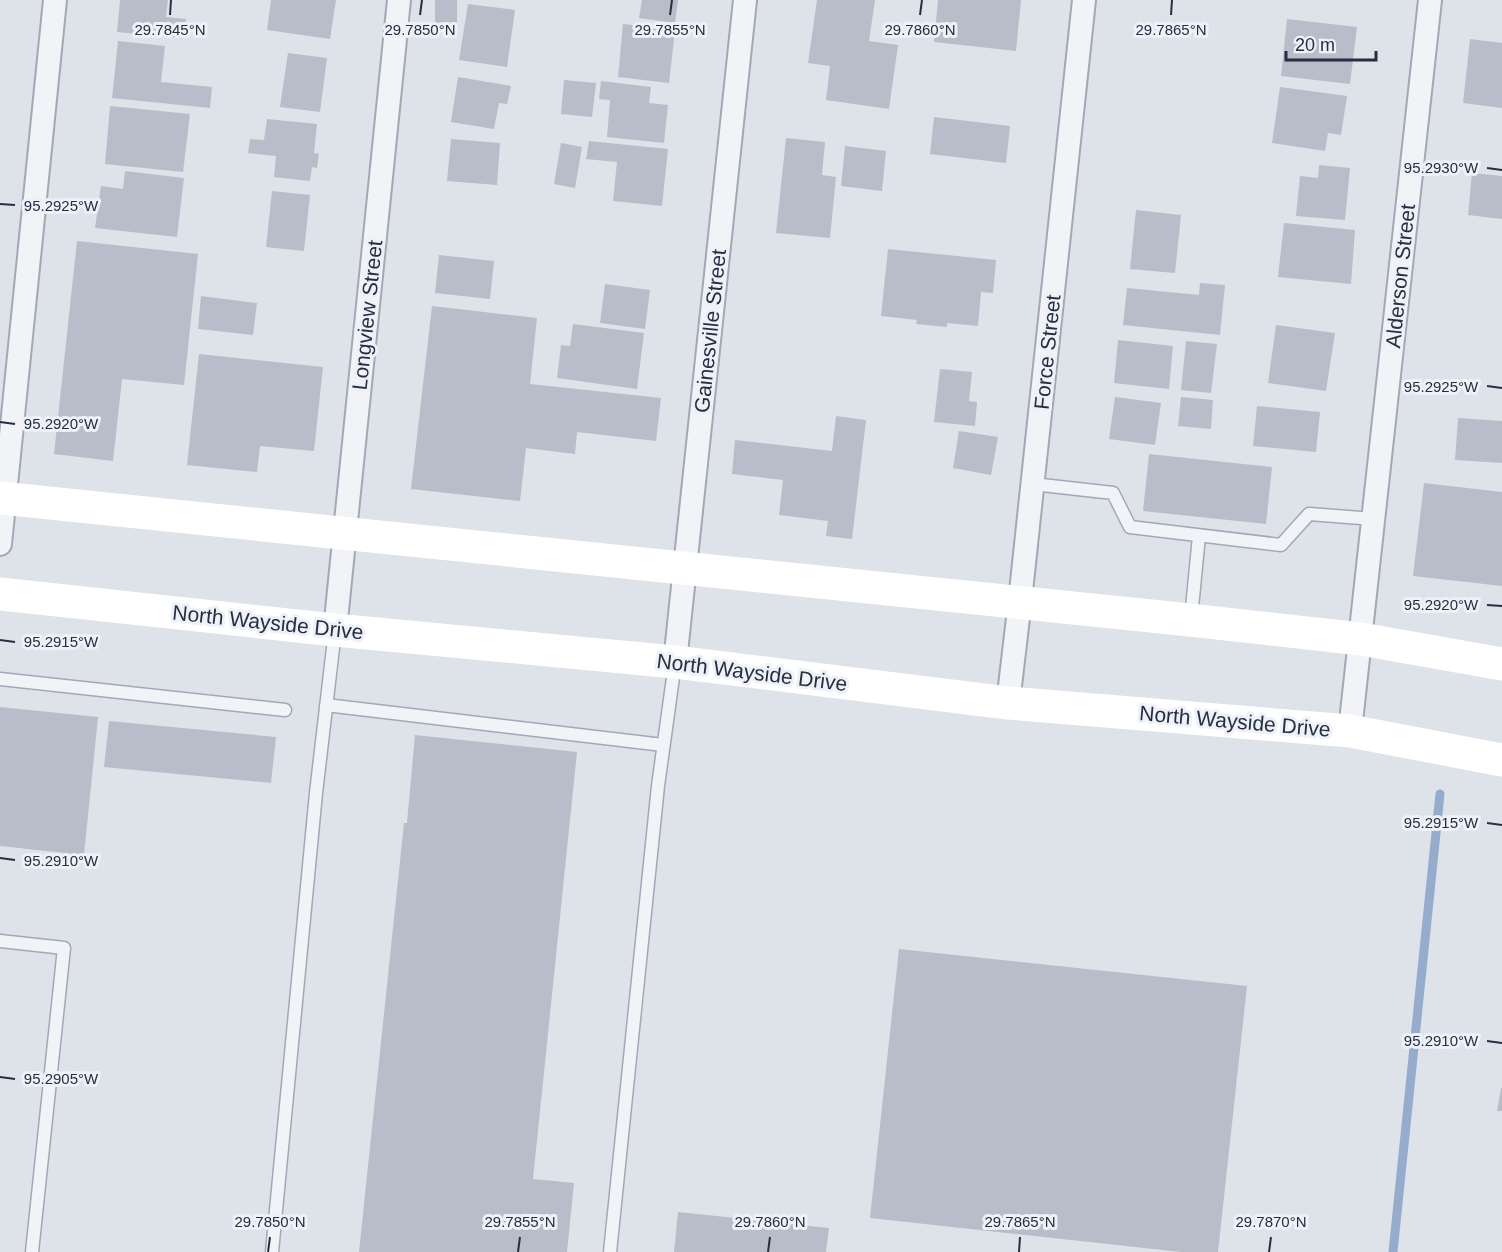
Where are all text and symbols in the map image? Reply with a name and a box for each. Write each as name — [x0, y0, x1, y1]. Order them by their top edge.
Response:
text: 29.7845°N — [134, 21, 206, 38]
text: 29.7850°N — [384, 21, 456, 38]
text: 29.7855°N — [634, 21, 706, 38]
text: 29.7860°N — [884, 21, 956, 38]
text: 29.7865°N — [1135, 21, 1207, 38]
scale bar — [1286, 24, 1376, 62]
text: 20 m — [1295, 35, 1335, 55]
text: 95.2930°W — [1404, 159, 1479, 176]
text: 95.2925°W — [24, 197, 99, 214]
street label: Alderson Street — [1381, 203, 1419, 349]
street label: Longview Street — [348, 239, 386, 391]
street label: Gainesville Street — [690, 248, 730, 414]
street label: Force Street — [1030, 293, 1064, 411]
text: 95.2925°W — [1404, 378, 1479, 395]
text: 95.2920°W — [24, 415, 99, 432]
text: 95.2920°W — [1404, 596, 1479, 613]
street label: North Wayside Drive — [171, 601, 365, 643]
text: 95.2915°W — [24, 633, 99, 650]
street label: North Wayside Drive — [655, 649, 849, 695]
street label: North Wayside Drive — [1138, 701, 1332, 741]
text: 95.2915°W — [1404, 814, 1479, 831]
text: 95.2910°W — [24, 852, 99, 869]
text: 95.2910°W — [1404, 1032, 1479, 1049]
text: 95.2905°W — [24, 1070, 99, 1087]
text: 29.7850°N — [234, 1213, 306, 1230]
text: 29.7855°N — [484, 1213, 556, 1230]
text: 29.7860°N — [734, 1213, 806, 1230]
text: 29.7865°N — [984, 1213, 1056, 1230]
text: 29.7870°N — [1235, 1213, 1307, 1230]

